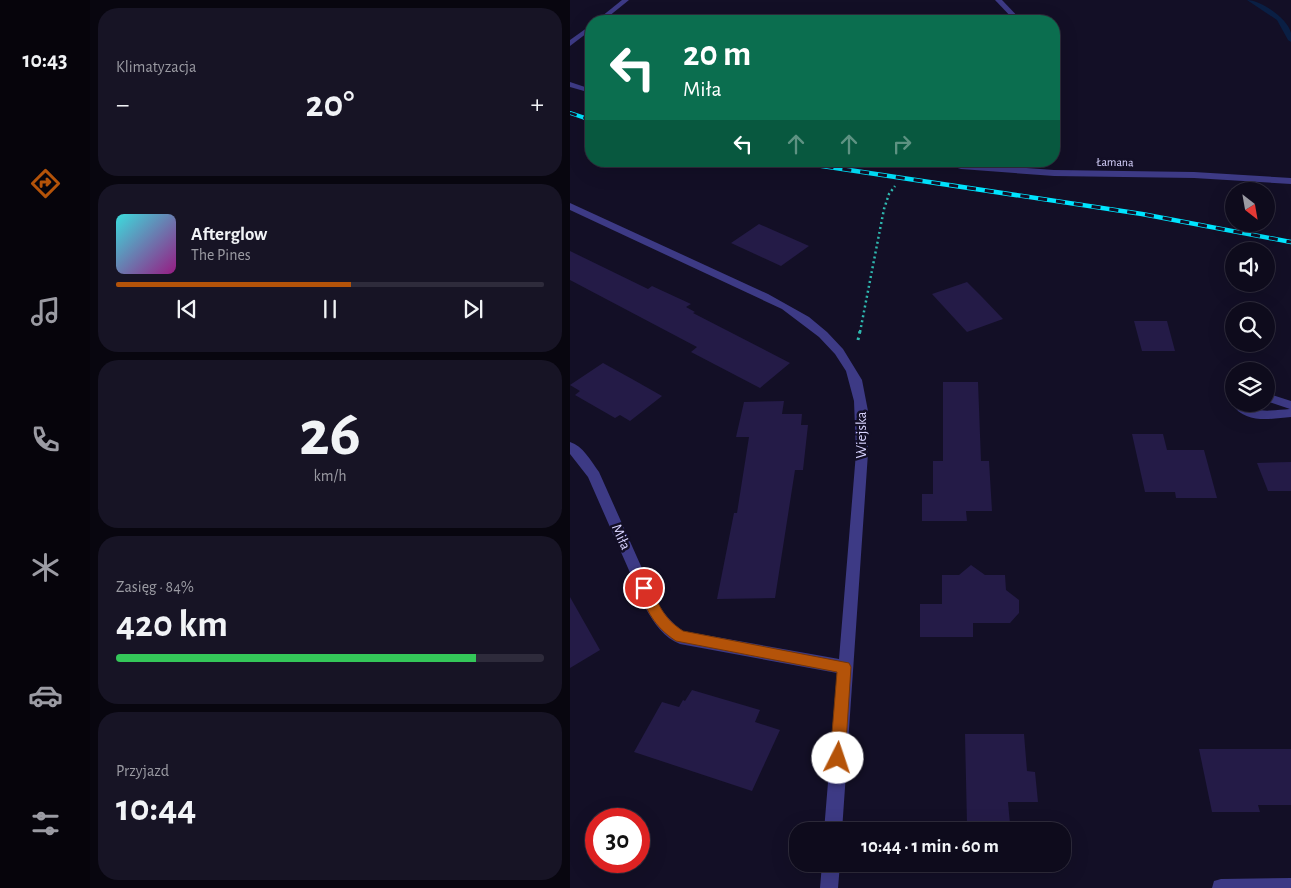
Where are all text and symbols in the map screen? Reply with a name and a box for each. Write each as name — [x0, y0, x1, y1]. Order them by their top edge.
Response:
icon: left — [600, 35, 665, 100]
text: 20 m — [683, 37, 751, 72]
text: 10:43 — [23, 49, 67, 71]
text: Klimatyzacja — [116, 59, 196, 75]
text: Miła — [683, 78, 722, 100]
text: 20° — [306, 86, 354, 124]
text: − — [116, 91, 129, 119]
text: + — [531, 91, 544, 119]
icon: left — [729, 130, 757, 158]
icon: ahead — [782, 130, 810, 158]
icon: ahead — [835, 130, 863, 158]
icon: right — [888, 130, 916, 158]
street label: Łamana — [1096, 156, 1134, 168]
icon: directions — [28, 166, 63, 201]
north arrow — [1225, 182, 1275, 232]
map controls — [1225, 182, 1275, 412]
text: Afterglow — [191, 225, 267, 244]
button: sound — [1225, 242, 1275, 292]
text: The Pines — [191, 247, 251, 263]
icon: music — [28, 294, 63, 329]
icon: previous — [173, 295, 201, 323]
icon: pause — [316, 295, 344, 323]
icon: next — [459, 295, 487, 323]
button: search — [1225, 302, 1275, 352]
button: layers — [1225, 362, 1275, 412]
text: 26 — [299, 402, 361, 467]
street label: Wiejska — [854, 411, 869, 458]
icon: phone — [28, 422, 63, 457]
text: km/h — [313, 468, 347, 484]
street label: Miła — [609, 522, 633, 552]
icon: climate — [28, 550, 63, 585]
pin — [623, 567, 665, 609]
icon: arrive — [630, 574, 658, 602]
text: Zasięg · 84% — [116, 579, 194, 595]
text: 420 km — [116, 606, 228, 644]
icon: car — [28, 678, 63, 713]
position arrow — [811, 731, 863, 783]
text: Przyjazd — [116, 763, 169, 779]
text: 10:44 — [116, 790, 196, 828]
icon: filters — [28, 806, 63, 841]
speed limit sign: 30 — [585, 808, 650, 873]
text: 10:44 · 1 min · 60 m — [861, 837, 999, 856]

